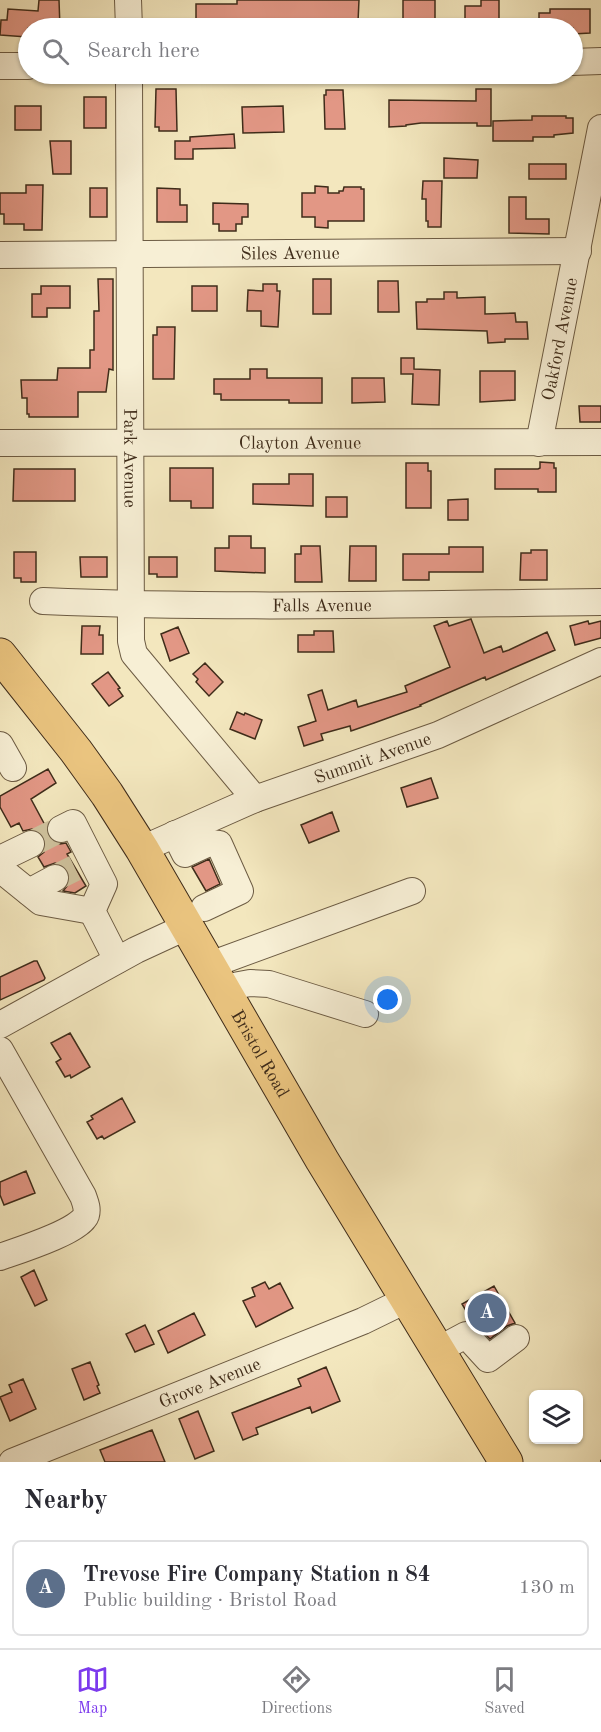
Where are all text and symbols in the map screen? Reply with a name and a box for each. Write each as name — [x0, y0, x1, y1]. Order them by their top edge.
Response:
search box — [18, 18, 583, 84]
icon: search — [39, 35, 72, 68]
text: Search here — [87, 40, 200, 62]
street label: Siles Avenue — [240, 245, 340, 263]
street label: Oakford Avenue — [540, 276, 581, 402]
street label: Park Avenue — [120, 408, 139, 508]
street label: Clayton Avenue — [239, 434, 361, 453]
street label: Falls Avenue — [272, 597, 372, 615]
street label: Summit Avenue — [312, 730, 434, 788]
your location — [373, 985, 402, 1014]
street label: Bristol Road — [227, 1007, 292, 1101]
pin: A — [468, 1290, 506, 1336]
street label: Grove Avenue — [157, 1355, 263, 1412]
map controls — [529, 1390, 583, 1444]
button: layers — [529, 1390, 583, 1444]
text: Nearby — [24, 1488, 108, 1514]
text: Trevose Fire Company Station n 84 — [83, 1564, 431, 1586]
text: A — [38, 1578, 53, 1598]
text: 130 m — [519, 1578, 575, 1598]
text: Public building · Bristol Road — [83, 1591, 337, 1611]
tab: Map — [76, 1663, 109, 1719]
tab: Directions — [261, 1663, 332, 1719]
tab: Saved — [484, 1663, 525, 1719]

